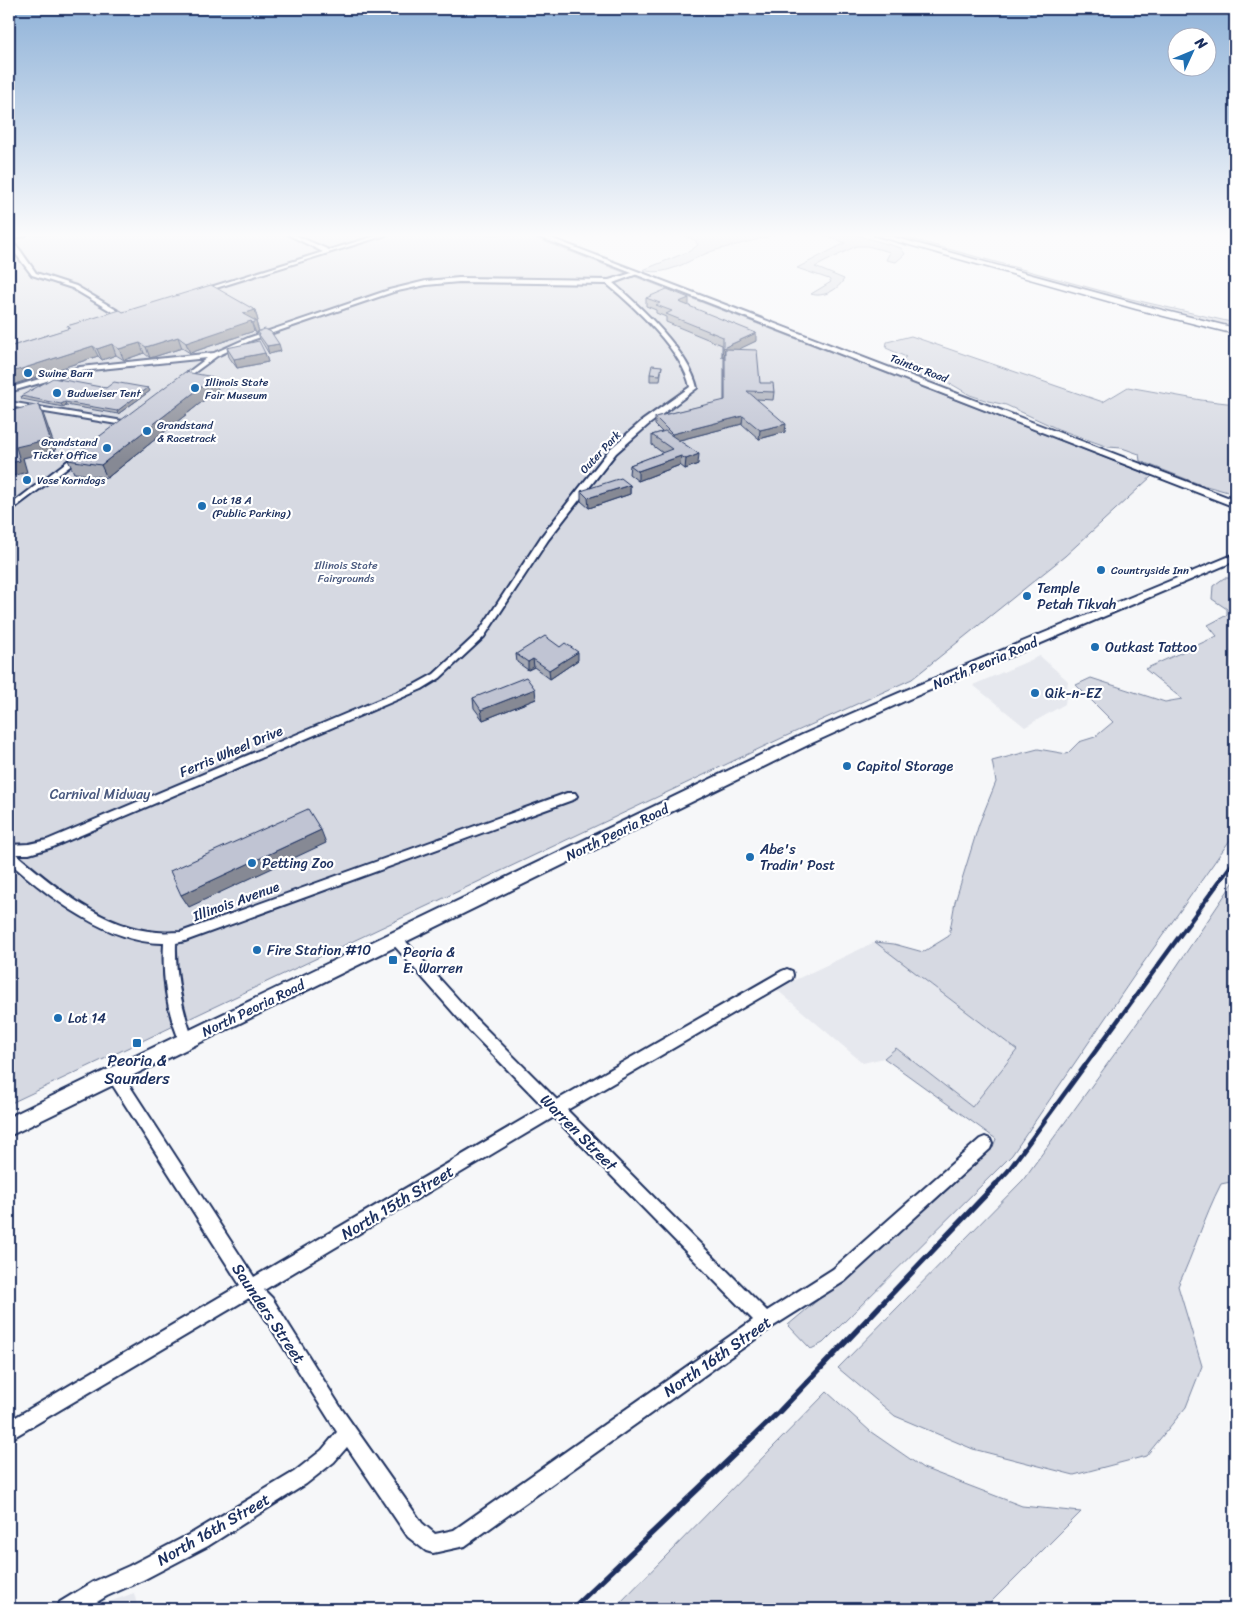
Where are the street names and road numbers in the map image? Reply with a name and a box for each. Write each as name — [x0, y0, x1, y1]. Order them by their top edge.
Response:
street label: Taintor Road — [887, 349, 952, 389]
street label: Outer Park — [575, 426, 626, 478]
street label: North Peoria Road — [929, 629, 1043, 697]
street label: Ferris Wheel Drive — [175, 718, 287, 785]
street label: North Peoria Road — [561, 796, 675, 868]
street label: Illinois Avenue — [188, 874, 283, 929]
street label: North Peoria Road — [197, 972, 311, 1044]
street label: Warren Street — [533, 1087, 625, 1179]
street label: North 15th Street — [335, 1157, 460, 1248]
street label: Saunders Street — [224, 1257, 313, 1370]
street label: North 16th Street — [657, 1308, 778, 1405]
street label: North 16th Street — [151, 1485, 276, 1574]

